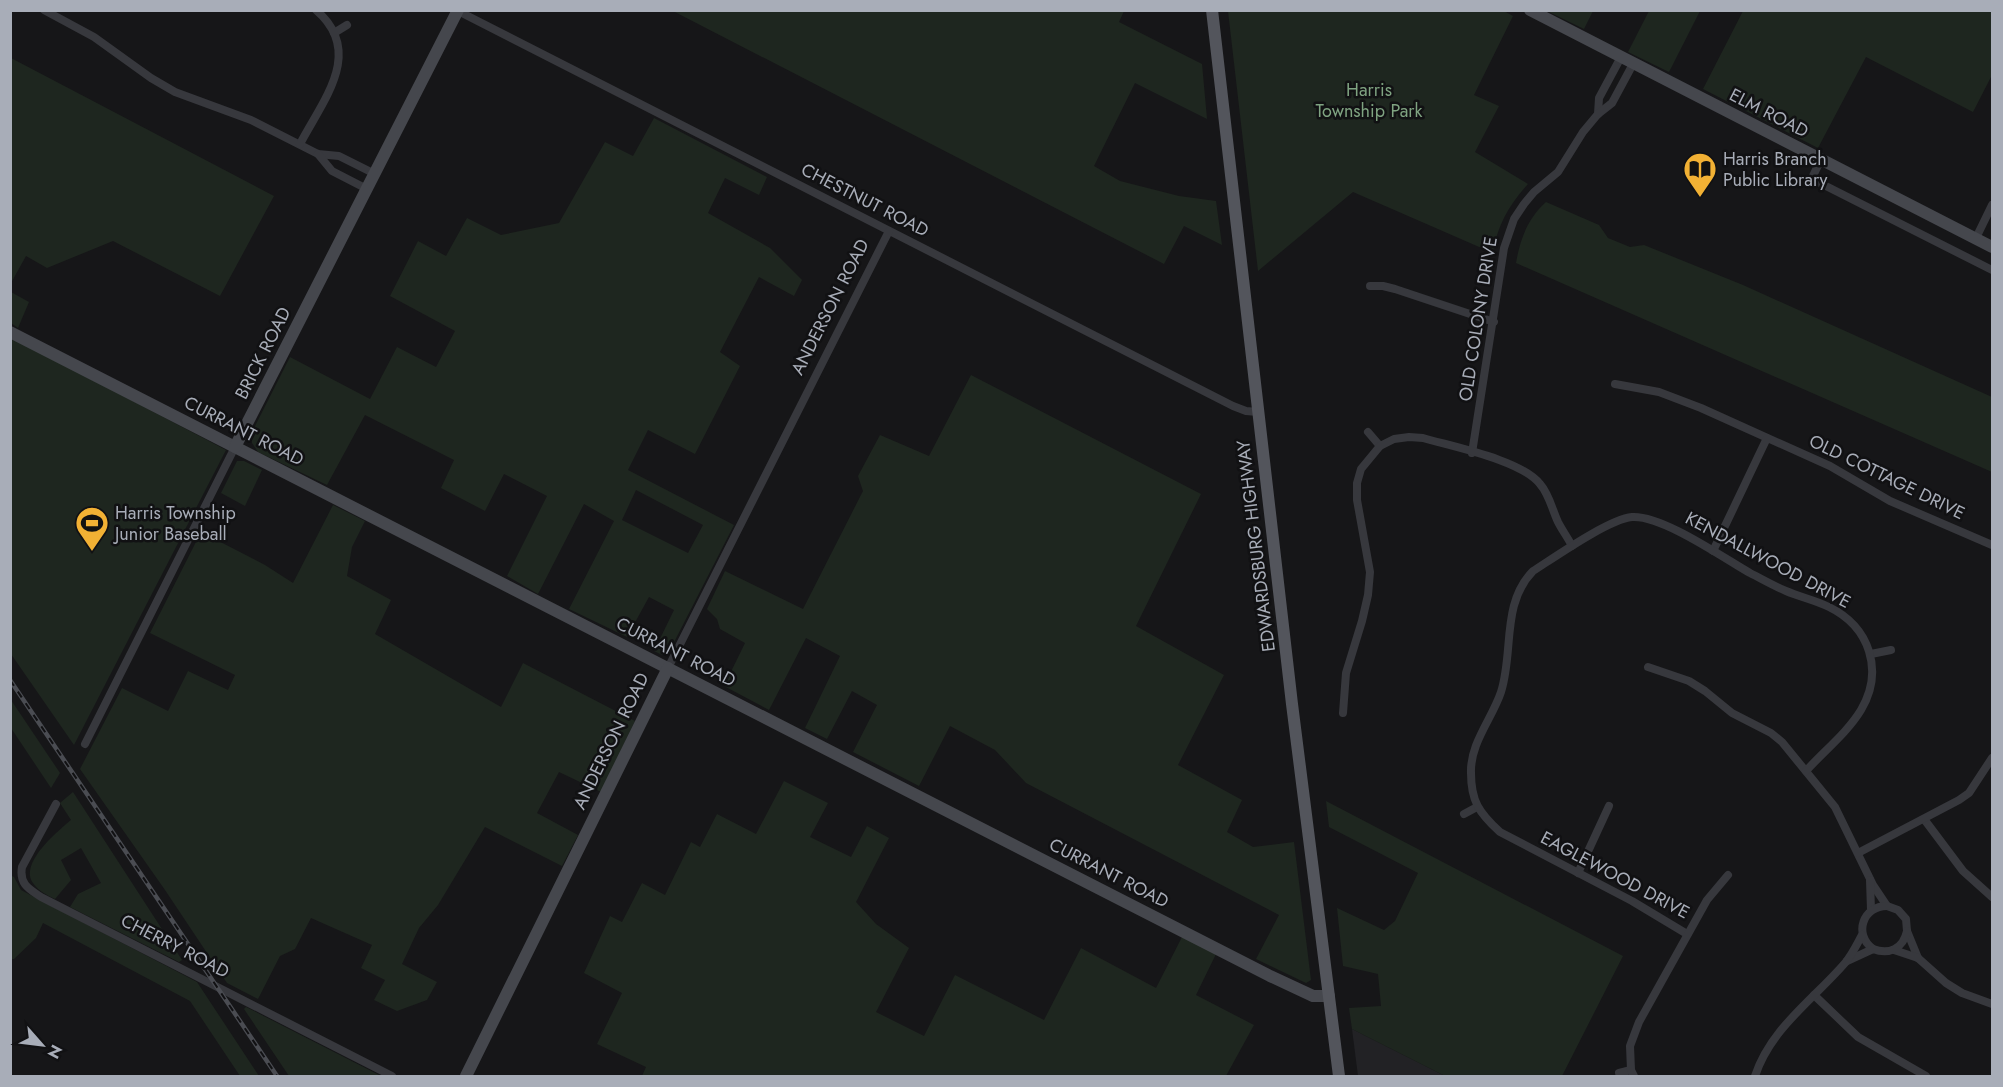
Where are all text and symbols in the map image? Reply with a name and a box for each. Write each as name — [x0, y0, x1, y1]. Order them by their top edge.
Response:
park label: Harris Township Park — [1316, 77, 1423, 124]
street label: ELM ROAD — [1725, 82, 1813, 144]
place label: Harris Branch Public Library — [1723, 146, 1828, 193]
library icon: Harris Branch Public Library — [1682, 151, 1718, 198]
street label: CHESTNUT ROAD — [797, 157, 933, 243]
street label: ANDERSON ROAD — [785, 235, 875, 379]
street label: OLD COLONY DRIVE — [1452, 235, 1504, 403]
street label: BRICK ROAD — [229, 302, 297, 404]
street label: CURRANT ROAD — [180, 390, 308, 472]
street label: OLD COTTAGE DRIVE — [1805, 428, 1969, 526]
street label: EDWARDSBURG HIGHWAY — [1230, 438, 1282, 653]
place label: Harris Township Junior Baseball — [113, 500, 236, 547]
sports icon: Harris Township Junior Baseball — [74, 505, 110, 552]
street label: KENDALLWOOD DRIVE — [1681, 505, 1855, 615]
street label: CURRANT ROAD — [612, 611, 740, 693]
street label: ANDERSON ROAD — [567, 668, 655, 814]
street label: EAGLEWOOD DRIVE — [1536, 825, 1694, 925]
street label: CURRANT ROAD — [1045, 832, 1173, 914]
street label: CHERRY ROAD — [116, 907, 234, 985]
north arrow — [12, 1015, 72, 1075]
text: N — [42, 1041, 68, 1063]

